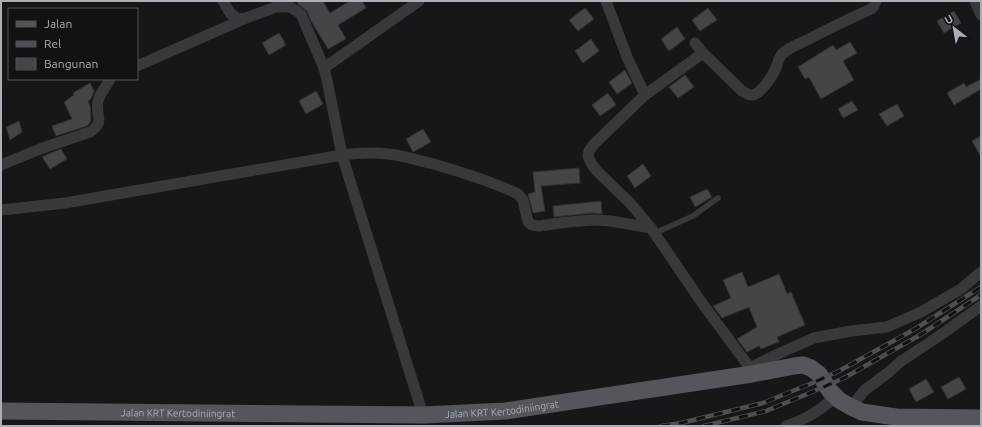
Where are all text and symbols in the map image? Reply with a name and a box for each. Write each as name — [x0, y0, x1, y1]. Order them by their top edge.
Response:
legend — [8, 8, 138, 80]
north arrow — [934, 8, 974, 48]
text: U — [942, 12, 955, 27]
text: Jalan — [44, 17, 72, 30]
text: Rel — [44, 37, 61, 50]
text: Bangunan — [44, 57, 98, 70]
street label: Jalan KRT Kertodiniingrat — [445, 398, 559, 420]
street label: Jalan KRT Kertodiniingrat — [121, 407, 235, 419]

